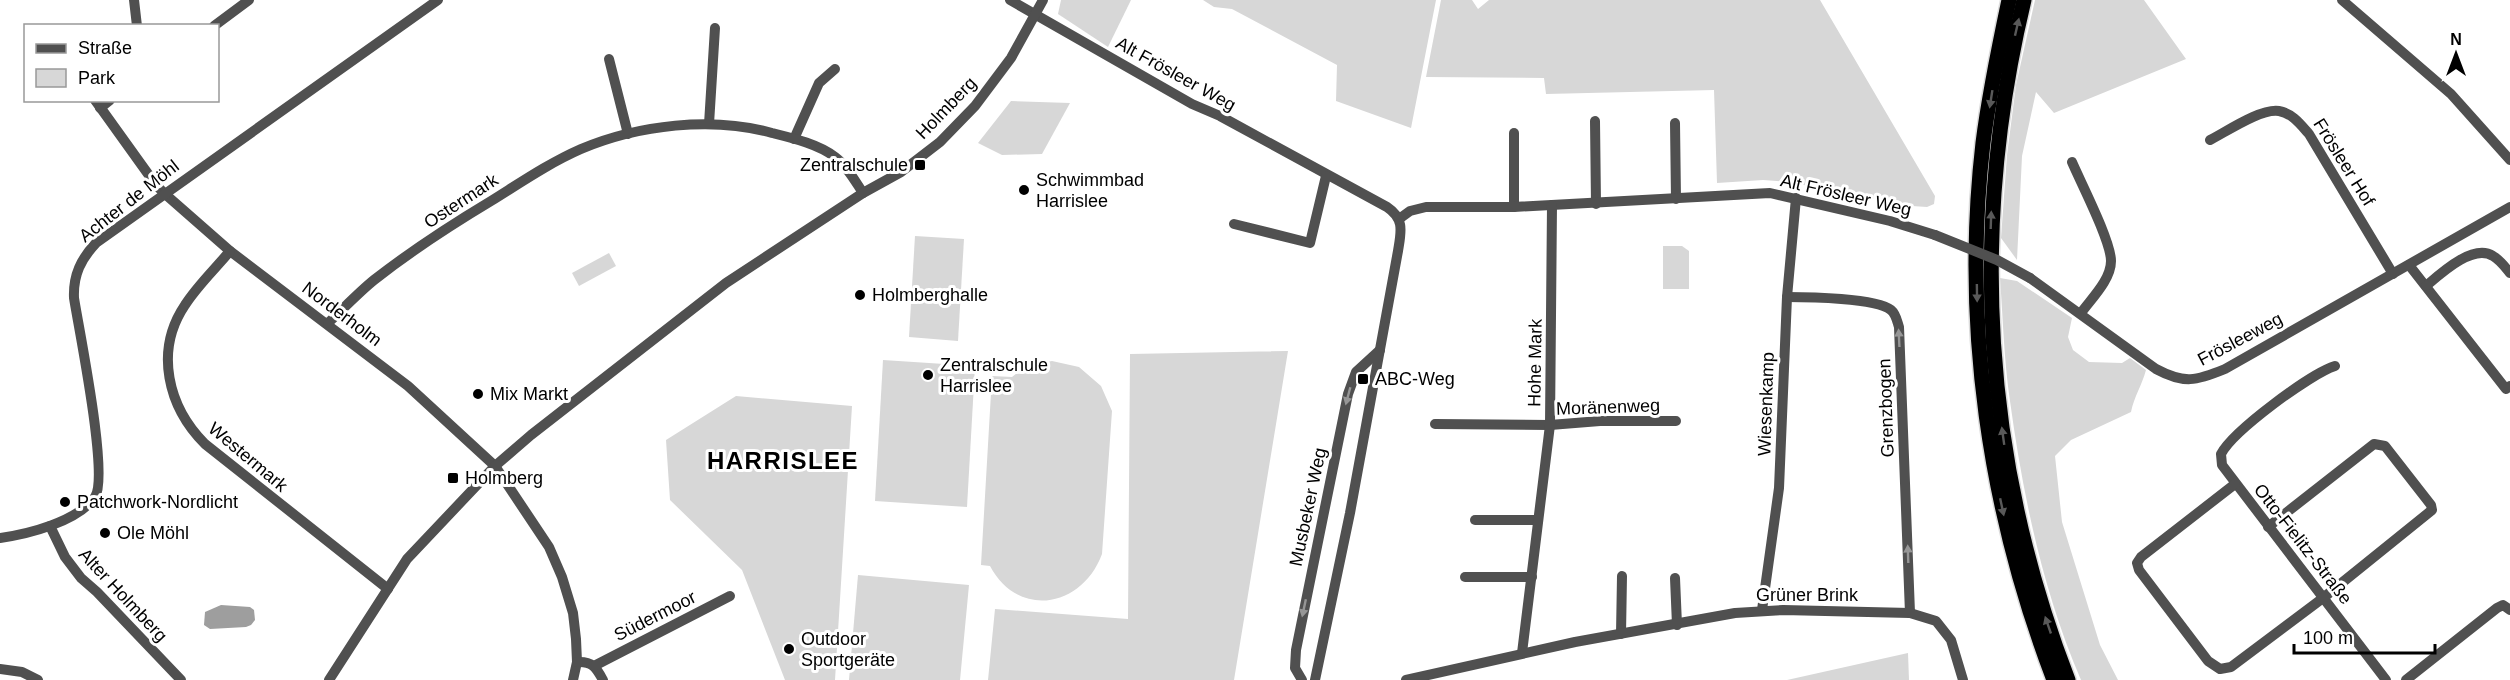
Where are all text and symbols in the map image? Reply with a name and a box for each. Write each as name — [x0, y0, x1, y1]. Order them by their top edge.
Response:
one-way arrow — [2013, 18, 2023, 37]
legend — [24, 24, 219, 102]
north arrow — [2426, 24, 2486, 84]
text: N — [2450, 31, 2462, 48]
street label: Alt Frösleer Weg — [1113, 33, 1239, 115]
text: Straße — [78, 38, 132, 58]
text: Park — [78, 68, 116, 88]
street label: Holmberg — [912, 73, 980, 143]
one-way arrow — [1986, 89, 1995, 108]
street label: Frösleer Hof — [2309, 115, 2379, 210]
place label: Zentralschule — [800, 155, 908, 175]
street label: Achter de Möhl — [75, 156, 183, 246]
marker: Zentralschule — [913, 158, 927, 172]
street label: Ostermark — [420, 169, 503, 232]
place label: Schwimmbad Harrislee — [1036, 170, 1144, 211]
street label: Alt Frösleer Weg — [1779, 170, 1913, 220]
marker: Schwimmbad Harrislee — [1017, 183, 1031, 197]
one-way arrow — [1987, 211, 1996, 230]
street label: Norderholm — [298, 278, 386, 350]
one-way arrow — [1973, 283, 1982, 302]
place label: Holmberghalle — [872, 285, 988, 305]
marker: Holmberghalle — [853, 288, 867, 302]
street label: Frösleeweg — [2194, 308, 2286, 370]
street label: Hohe Mark — [1524, 318, 1546, 407]
one-way arrow — [1895, 329, 1904, 348]
street label: Wiesenkamp — [1754, 352, 1778, 456]
place label: Zentralschule Harrislee — [940, 355, 1048, 396]
street label: Grenzbogen — [1874, 358, 1898, 458]
marker: Zentralschule Harrislee — [921, 368, 935, 382]
place label: ABC-Weg — [1375, 369, 1455, 389]
marker: ABC-Weg — [1356, 372, 1370, 386]
place label: Mix Markt — [490, 384, 568, 404]
marker: Mix Markt — [471, 387, 485, 401]
one-way arrow — [1343, 387, 1352, 405]
street label: Moränenweg — [1556, 395, 1660, 419]
street label: Westermark — [205, 418, 292, 496]
one-way arrow — [1998, 426, 2007, 445]
street label: Musbeker Weg — [1286, 446, 1330, 568]
district label: HARRISLEE — [707, 447, 859, 474]
place label: Holmberg — [465, 468, 543, 488]
marker: Holmberg — [446, 471, 460, 485]
street label: Otto-Fielitz-Straße — [2250, 480, 2356, 608]
place label: Patchwork-Nordlicht — [77, 492, 238, 512]
marker: Patchwork-Nordlicht — [58, 495, 72, 509]
one-way arrow — [1998, 498, 2008, 516]
place label: Ole Möhl — [117, 523, 189, 543]
marker: Ole Möhl — [98, 526, 112, 540]
street label: Alter Holmberg — [75, 544, 171, 646]
one-way arrow — [1903, 545, 1913, 564]
street label: Grüner Brink — [1756, 585, 1859, 605]
street label: Südermoor — [611, 587, 699, 645]
one-way arrow — [1299, 598, 1308, 617]
one-way arrow — [2043, 616, 2053, 634]
scale bar — [2294, 617, 2435, 655]
text: 100 m — [2303, 628, 2353, 648]
place label: Outdoor Sportgeräte — [801, 629, 895, 670]
marker: Outdoor Sportgeräte — [782, 642, 796, 656]

